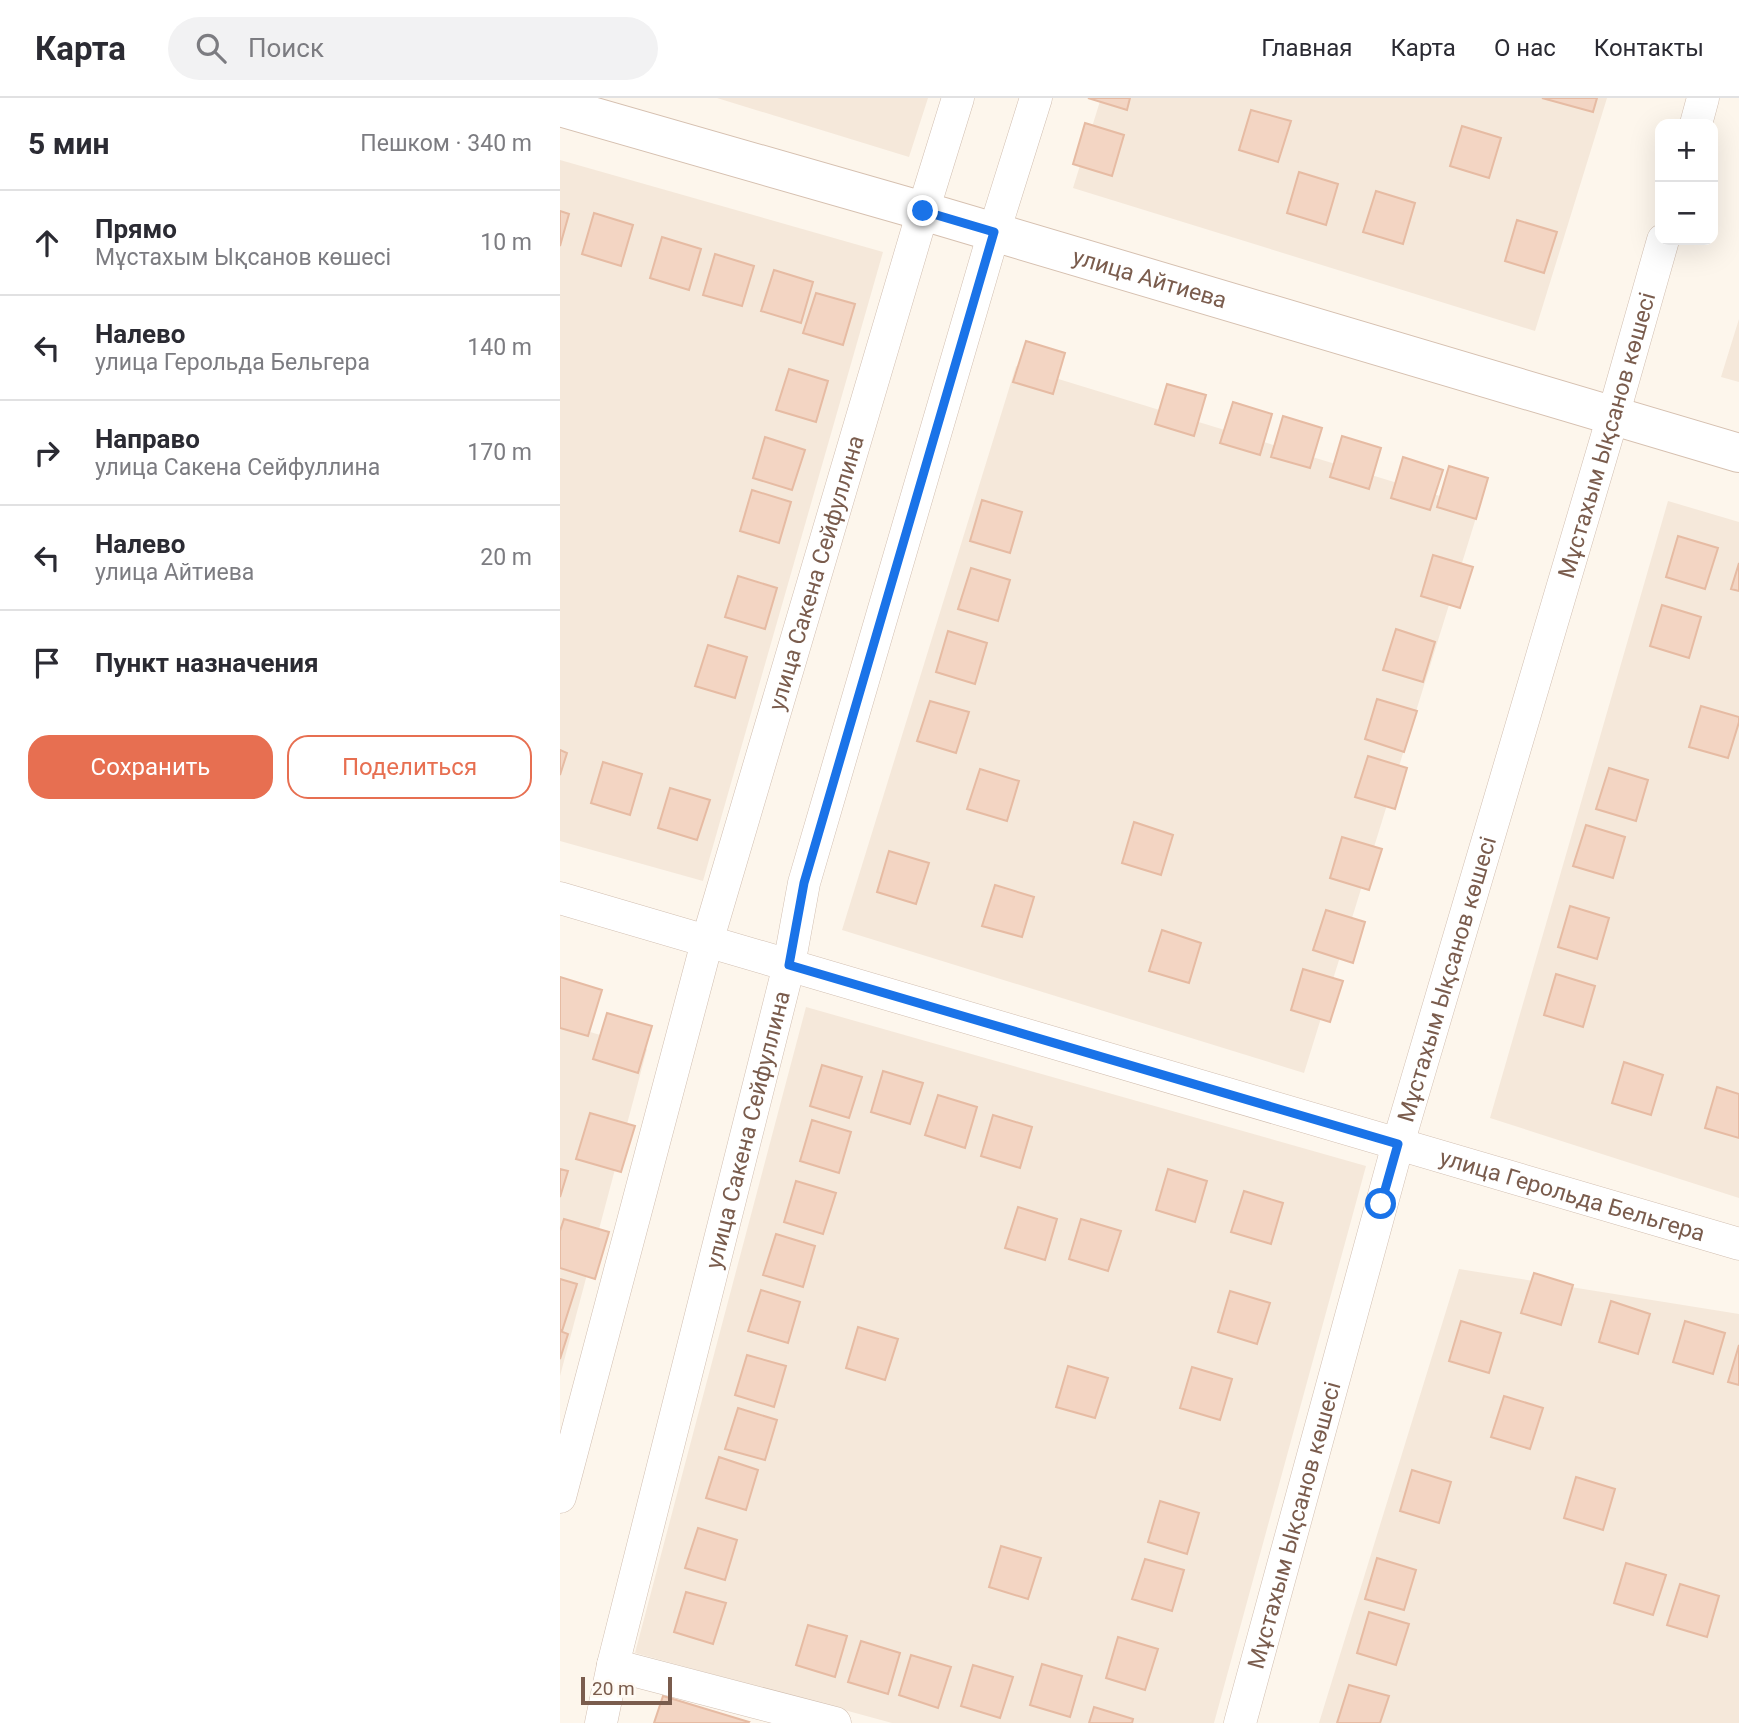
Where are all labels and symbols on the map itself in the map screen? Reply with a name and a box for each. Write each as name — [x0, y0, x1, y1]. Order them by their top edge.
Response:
route end — [907, 195, 938, 226]
street label: улица Айтиева — [1069, 243, 1230, 314]
street label: Мұстахым Ықсанов көшесі — [1553, 289, 1661, 581]
street label: улица Сакена Сейфуллина — [763, 432, 870, 714]
street label: Мұстахым Ықсанов көшесі — [1392, 833, 1502, 1125]
street label: улица Сакена Сейфуллина — [700, 988, 796, 1272]
street label: улица Герольда Бельгера — [1436, 1144, 1708, 1247]
route start — [1365, 1188, 1396, 1219]
street label: Мұстахым Ықсанов көшесі — [1242, 1379, 1346, 1672]
scale bar — [581, 1674, 672, 1706]

